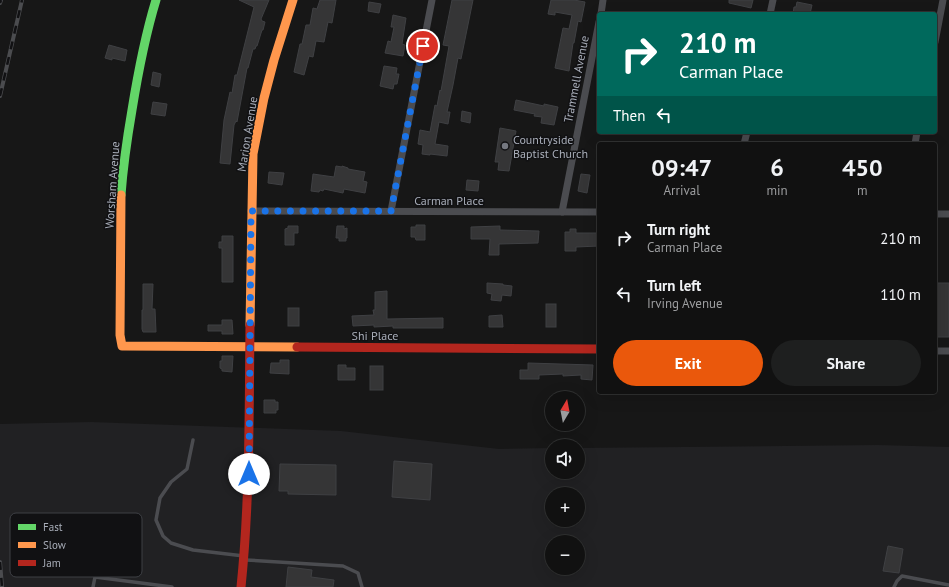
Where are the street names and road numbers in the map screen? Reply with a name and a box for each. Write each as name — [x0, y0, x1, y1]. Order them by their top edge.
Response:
street label: Trammell Avenue — [560, 34, 592, 124]
street label: Marion Avenue — [234, 95, 260, 173]
street label: Worsham Avenue — [101, 141, 123, 229]
street label: Carman Place — [414, 193, 484, 208]
street label: Shi Place — [352, 328, 398, 343]

